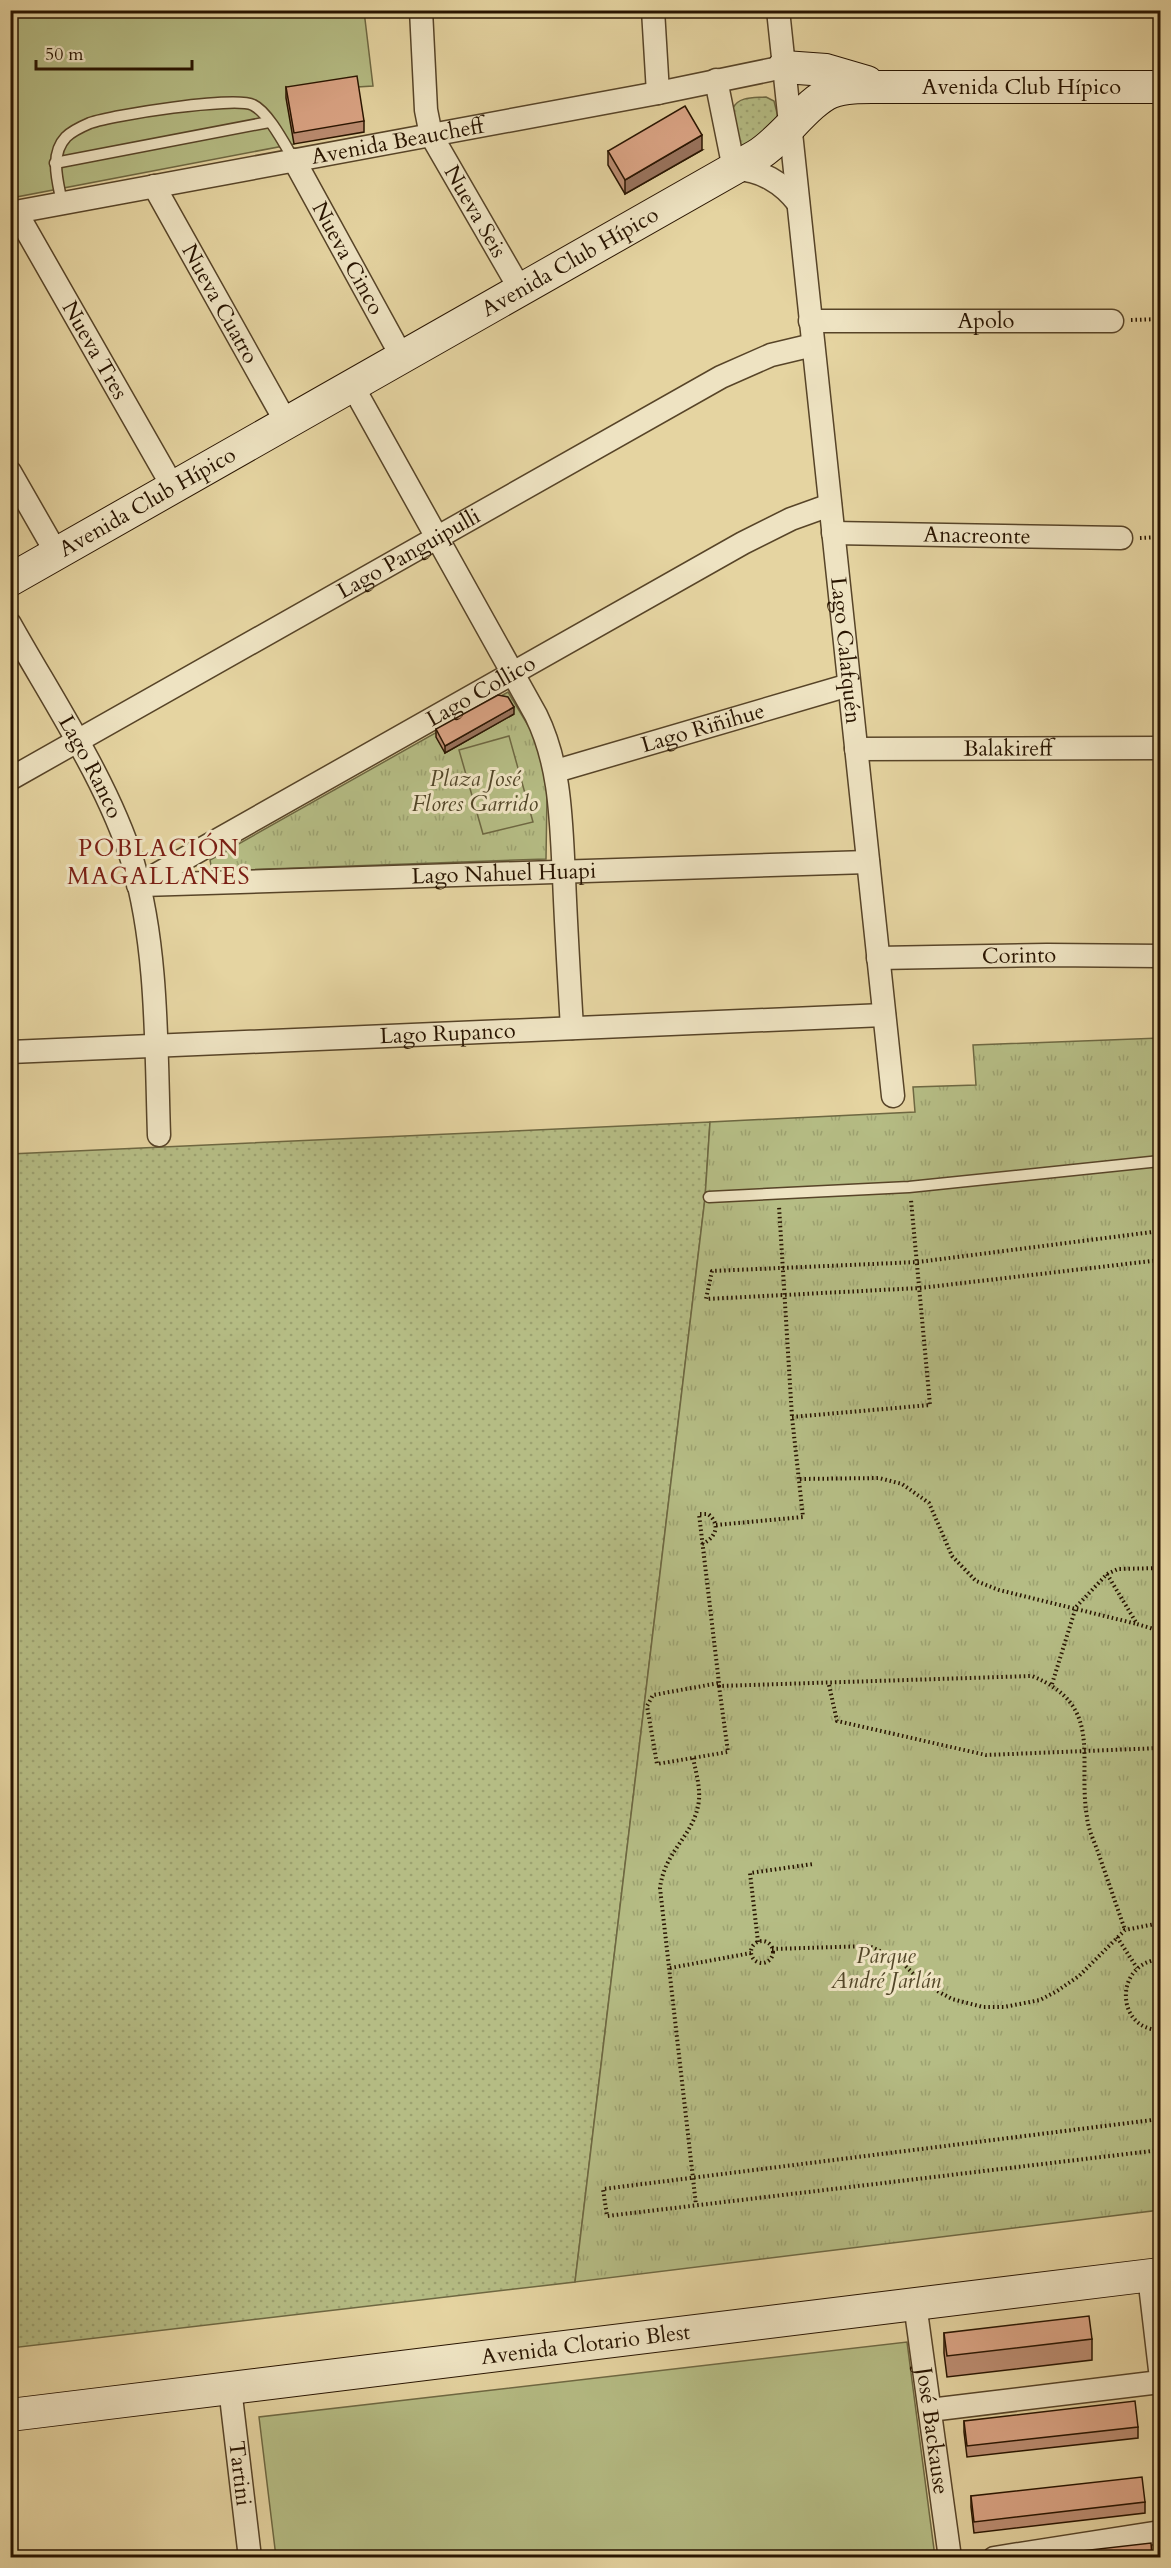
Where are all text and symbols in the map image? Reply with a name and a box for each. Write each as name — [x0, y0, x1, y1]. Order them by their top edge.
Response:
scale bar — [36, 33, 192, 71]
text: 50 m — [45, 42, 84, 67]
street label: Avenida Club Hípico — [922, 72, 1121, 102]
street label: Avenida Beaucheff — [309, 110, 490, 172]
street label: Nueva Seis — [437, 160, 514, 263]
street label: Nueva Cinco — [305, 196, 391, 320]
street label: Avenida Club Hípico — [476, 199, 664, 324]
street label: Nueva Cuatro — [174, 239, 265, 369]
street label: Nueva Tres — [55, 295, 135, 405]
street label: Apolo — [958, 306, 1014, 336]
street label: Avenida Club Hípico — [53, 440, 242, 564]
street label: Lago Panguipulli — [332, 501, 486, 606]
street label: Anacreonte — [923, 520, 1031, 551]
street label: Lago Calafquén — [823, 575, 869, 726]
street label: Lago Collico — [421, 648, 541, 734]
street label: Lago Riñihue — [638, 696, 768, 760]
street label: Lago Ranco — [51, 710, 130, 823]
street label: Balakireff — [964, 733, 1056, 764]
park label: Plaza José Flores Garrido — [412, 764, 538, 819]
district label: POBLACIÓN MAGALLANES — [67, 832, 251, 893]
street label: Lago Nahuel Huapi — [411, 856, 597, 891]
street label: Corinto — [982, 940, 1056, 971]
street label: Lago Rupanco — [379, 1016, 516, 1051]
park label: Parque André Jarlán — [830, 1941, 941, 1996]
street label: Avenida Clotario Blest — [479, 2317, 692, 2372]
street label: José Backause — [908, 2362, 956, 2496]
street label: Tartini — [221, 2439, 259, 2508]

